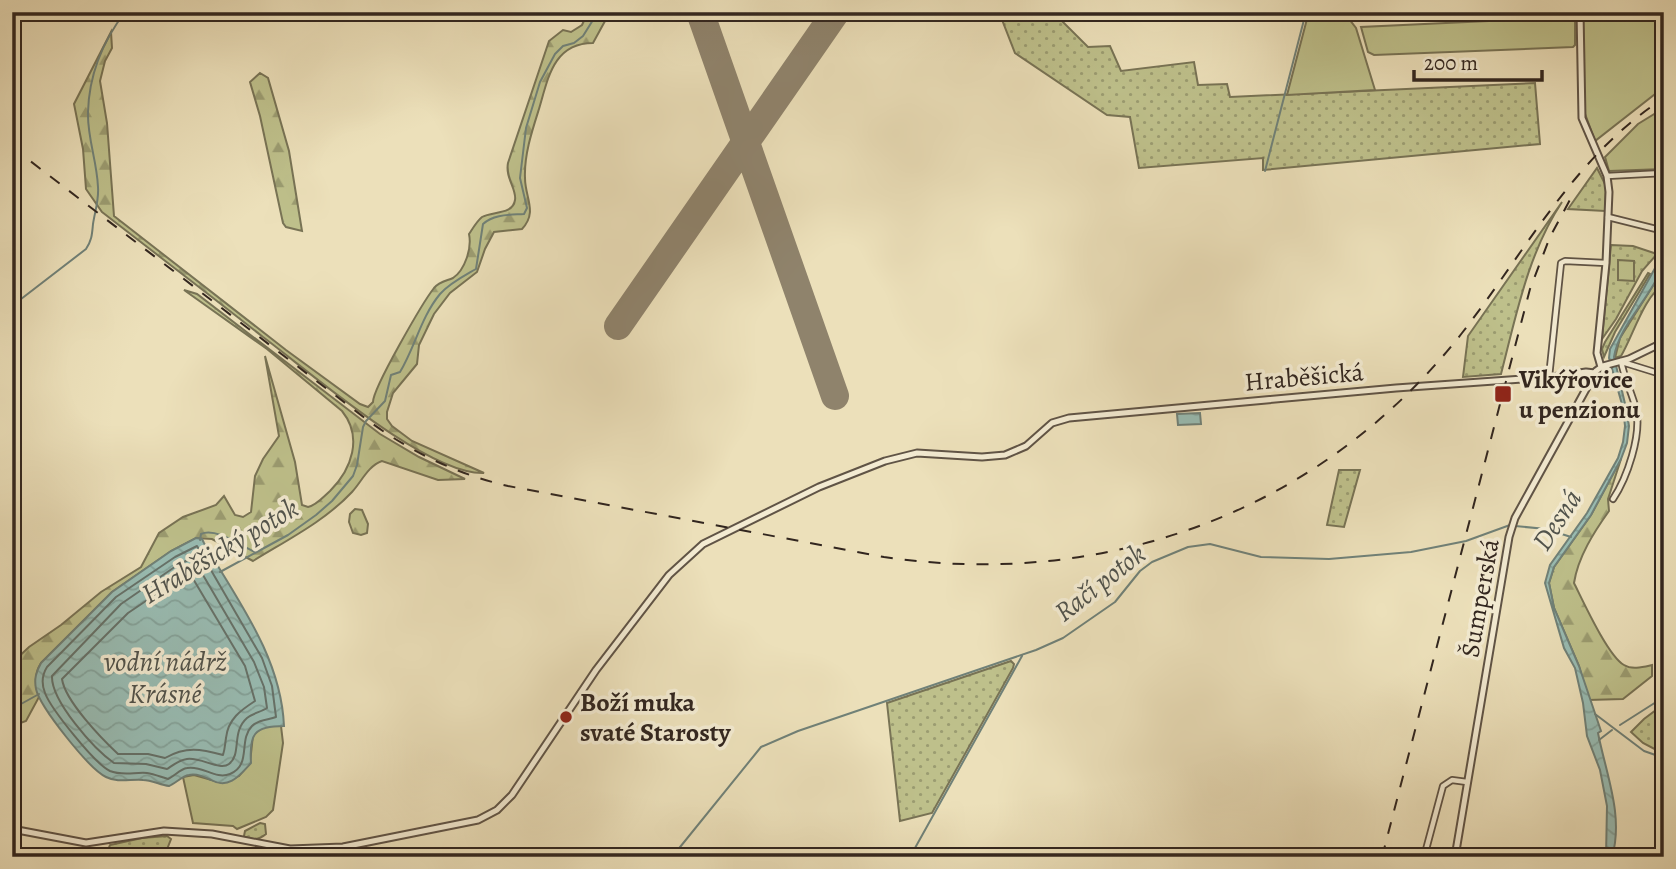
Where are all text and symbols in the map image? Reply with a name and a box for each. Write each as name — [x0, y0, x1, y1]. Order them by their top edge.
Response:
scale bar — [1414, 38, 1541, 82]
text: 200 m — [1424, 49, 1478, 77]
street label: Hraběšická — [1243, 354, 1365, 400]
place label: Vikýřovice u penzionu — [1518, 362, 1641, 427]
marker: Vikýřovice u penzionu — [1493, 384, 1513, 404]
water label: Desná — [1523, 482, 1591, 558]
water label: Hraběšický potok — [134, 489, 306, 613]
water label: Račí potok — [1046, 535, 1154, 631]
street label: Šumperská — [1452, 536, 1508, 660]
water label: vodní nádrž Krásné — [104, 643, 227, 713]
place label: Boží muka svaté Starosty — [580, 685, 731, 750]
marker: Boží muka svaté Starosty — [558, 709, 574, 725]

